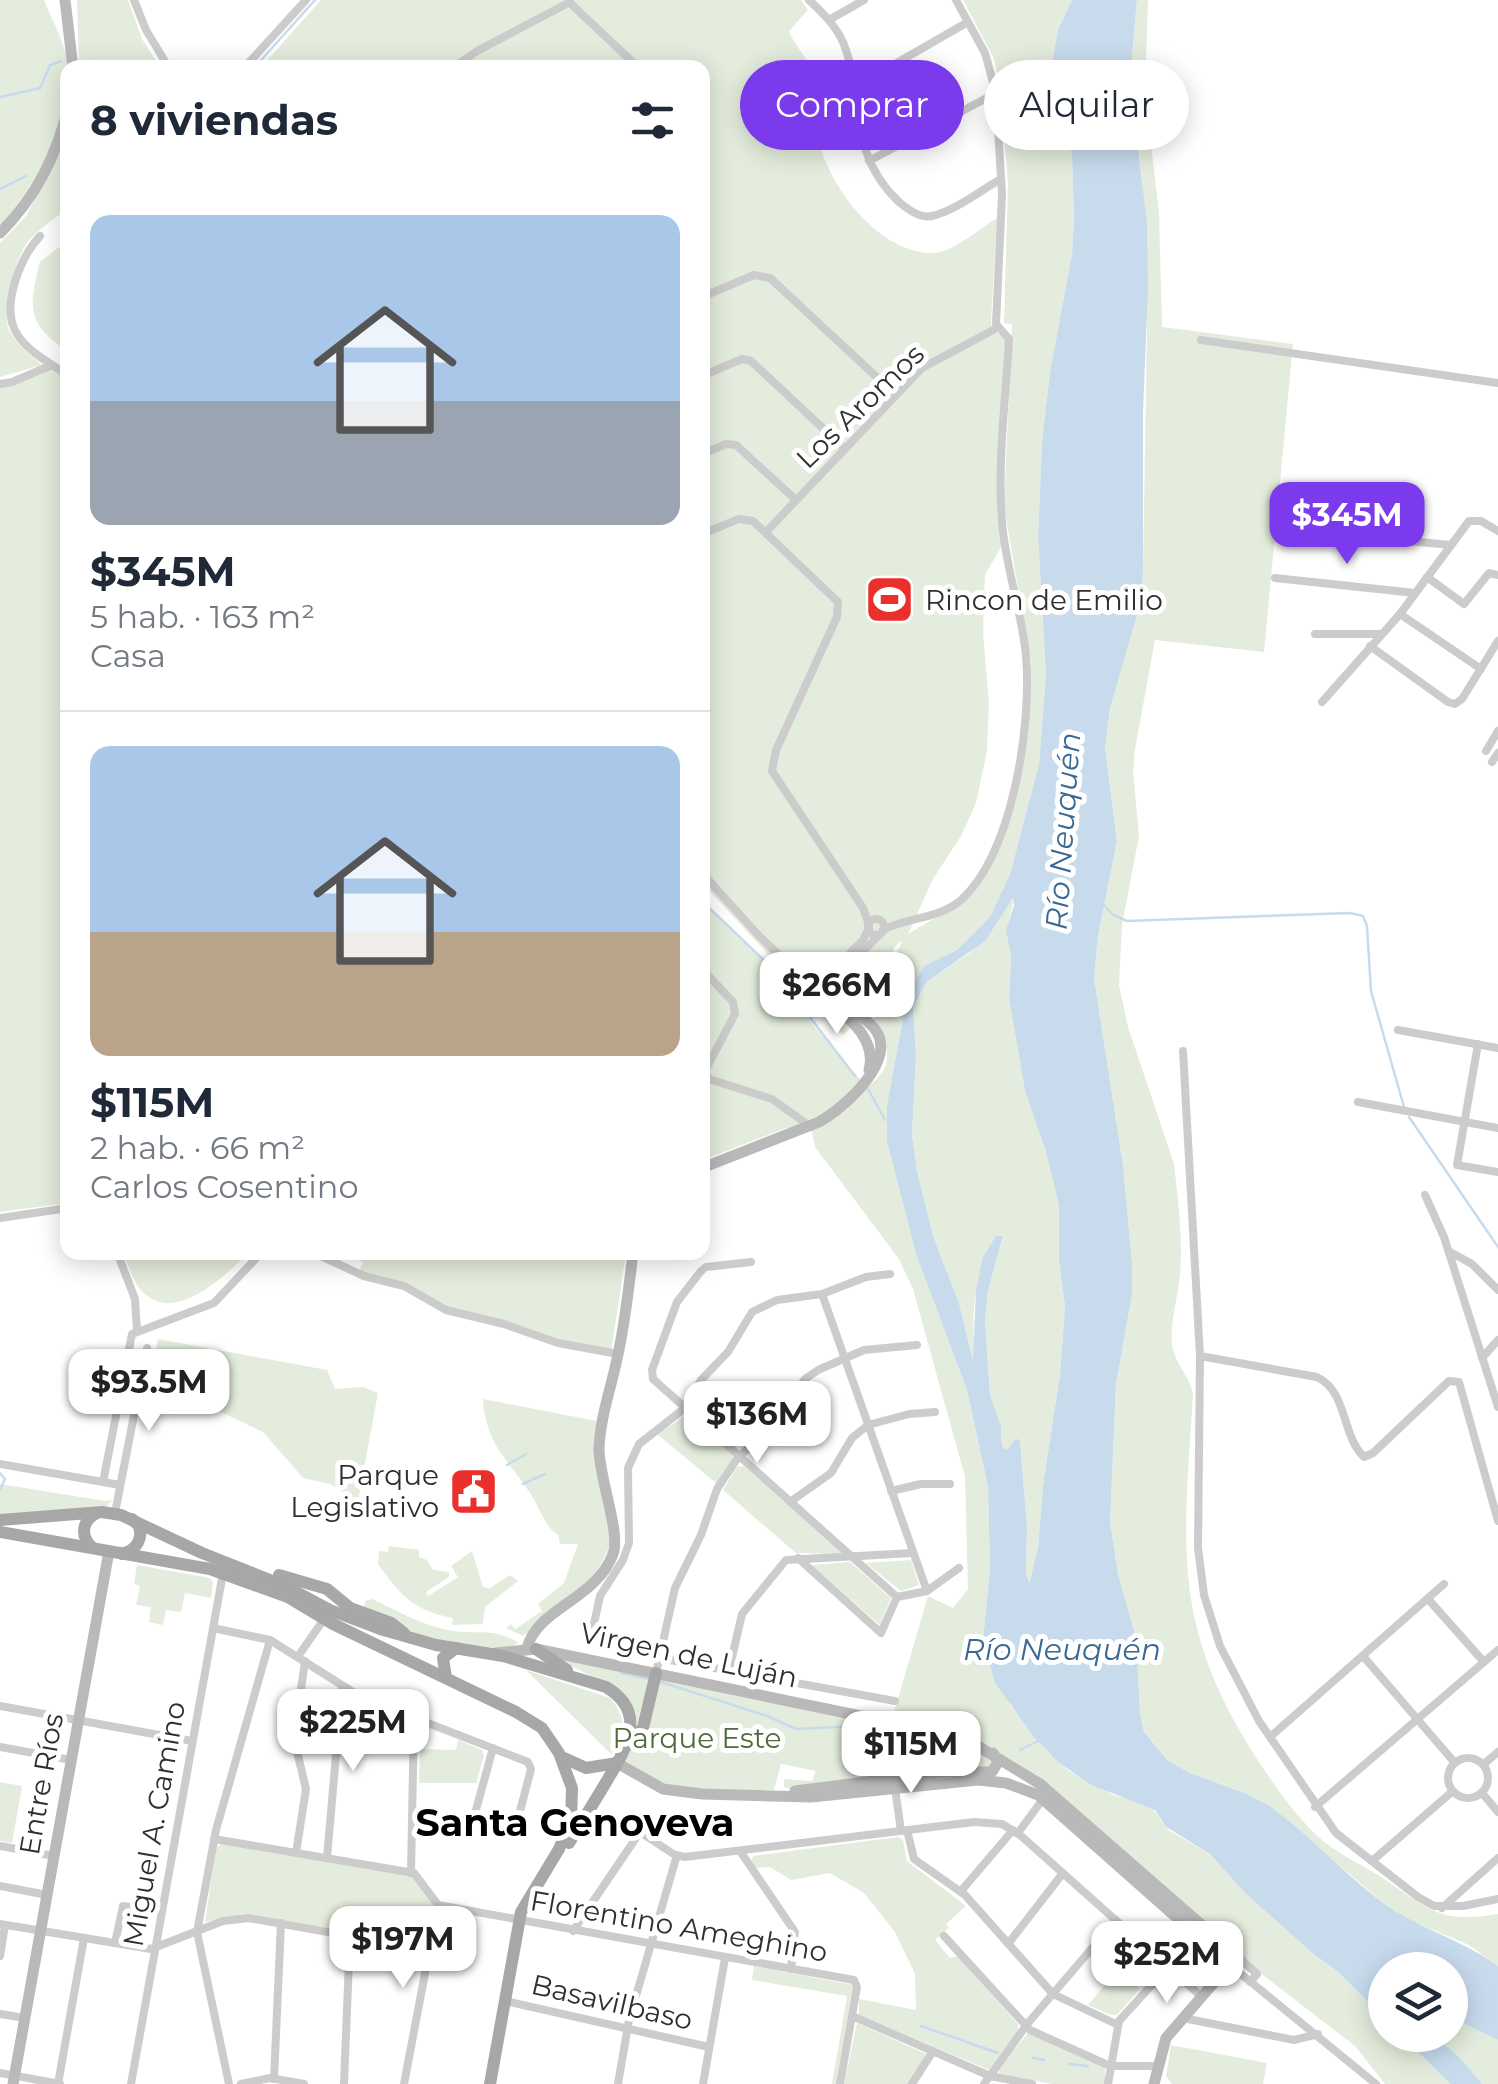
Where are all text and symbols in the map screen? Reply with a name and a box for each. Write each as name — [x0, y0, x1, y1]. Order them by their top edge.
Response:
chip: Comprar — [740, 60, 964, 150]
chip: Alquilar — [984, 60, 1189, 150]
icon: filters — [625, 93, 680, 148]
text: 8 viviendas — [90, 94, 338, 146]
icon: home — [295, 280, 475, 460]
street label: Los Aromos — [789, 337, 931, 475]
pin: $345M — [1277, 482, 1417, 567]
text: $345M — [1292, 495, 1402, 534]
text: $345M — [90, 545, 236, 597]
sports icon: Rincon de Emilio — [864, 574, 916, 626]
place label: Rincon de Emilio — [925, 583, 1163, 617]
text: 5 hab. · 163 m² — [90, 597, 315, 636]
text: Casa — [90, 636, 166, 675]
water label: Río Neuquén — [1038, 731, 1088, 931]
icon: home — [295, 811, 475, 991]
pin: $266M — [767, 952, 907, 1037]
text: $266M — [782, 965, 892, 1004]
text: $115M — [90, 1076, 214, 1128]
text: 2 hab. · 66 m² — [90, 1128, 305, 1167]
text: Carlos Cosentino — [90, 1167, 358, 1206]
pin: $93.5M — [68, 1349, 230, 1434]
text: $93.5M — [90, 1362, 208, 1401]
pin: $136M — [687, 1381, 827, 1466]
text: $136M — [706, 1394, 808, 1433]
place label: Parque Legislativo — [290, 1458, 439, 1524]
public building icon: Parque Legislativo — [448, 1465, 500, 1517]
street label: Virgen de Luján — [577, 1615, 801, 1695]
water label: Río Neuquén — [963, 1631, 1161, 1668]
pin: $225M — [283, 1689, 423, 1774]
street label: Miguel A. Camino — [116, 1699, 192, 1949]
text: $225M — [299, 1702, 407, 1741]
street label: Entre Ríos — [12, 1711, 70, 1857]
pin: $115M — [841, 1711, 981, 1796]
park label: Parque Este — [612, 1721, 782, 1755]
text: $115M — [864, 1724, 958, 1763]
district label: Santa Genoveva — [415, 1799, 735, 1846]
street label: Florentino Ameghino — [528, 1883, 830, 1969]
pin: $197M — [333, 1906, 473, 1991]
text: $197M — [351, 1919, 455, 1958]
pin: $252M — [1097, 1921, 1237, 2006]
text: $252M — [1113, 1934, 1221, 1973]
map controls — [1368, 1952, 1468, 2052]
button: layers — [1368, 1952, 1468, 2052]
street label: Basavilbaso — [528, 1967, 696, 2037]

